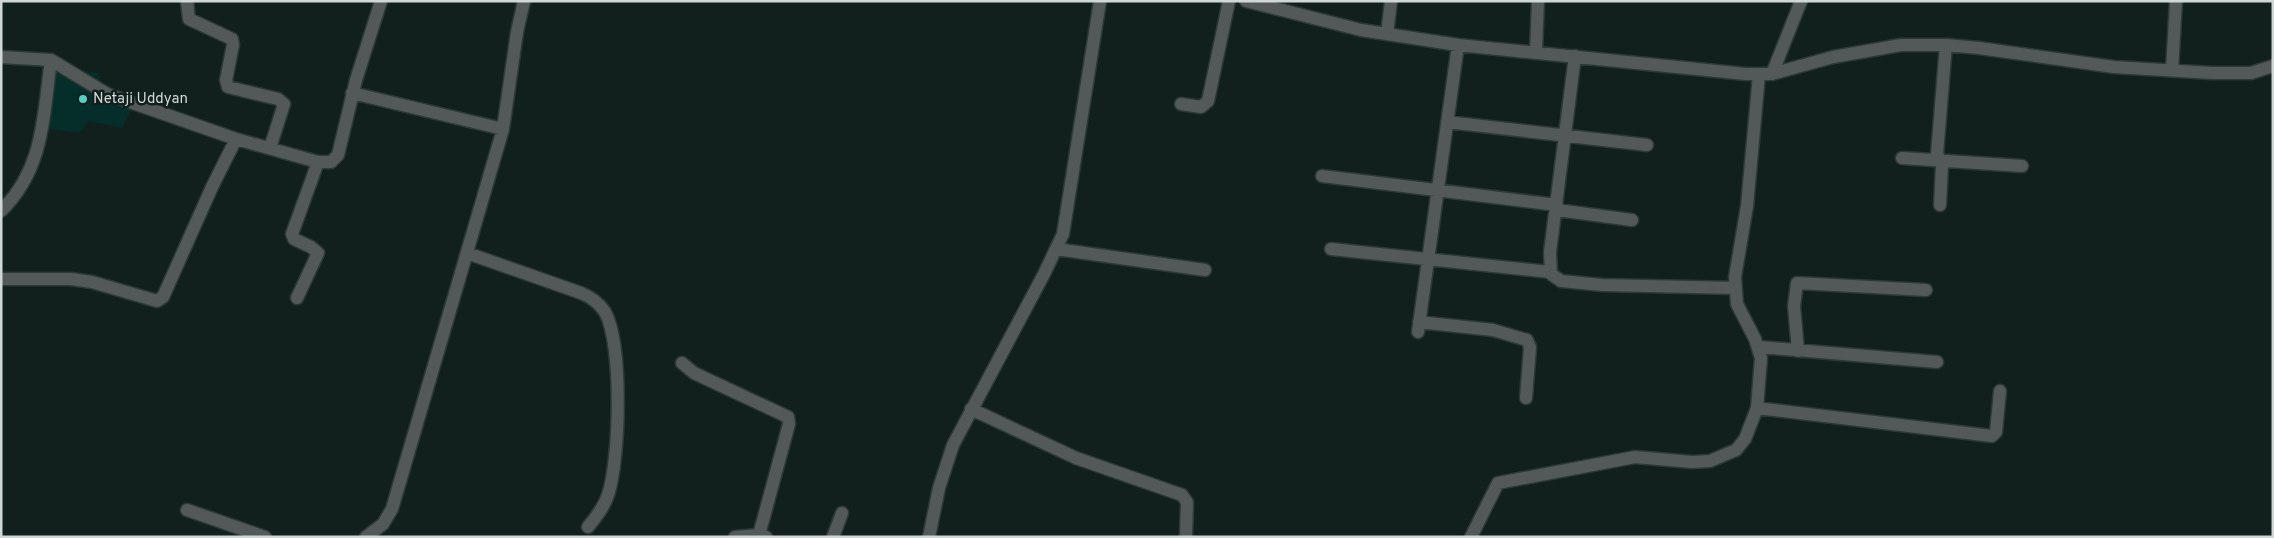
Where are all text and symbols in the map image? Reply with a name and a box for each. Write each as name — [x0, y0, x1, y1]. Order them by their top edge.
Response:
place label: Netaji Uddyan — [93, 90, 188, 109]
marker: Netaji Uddyan — [77, 93, 89, 105]

